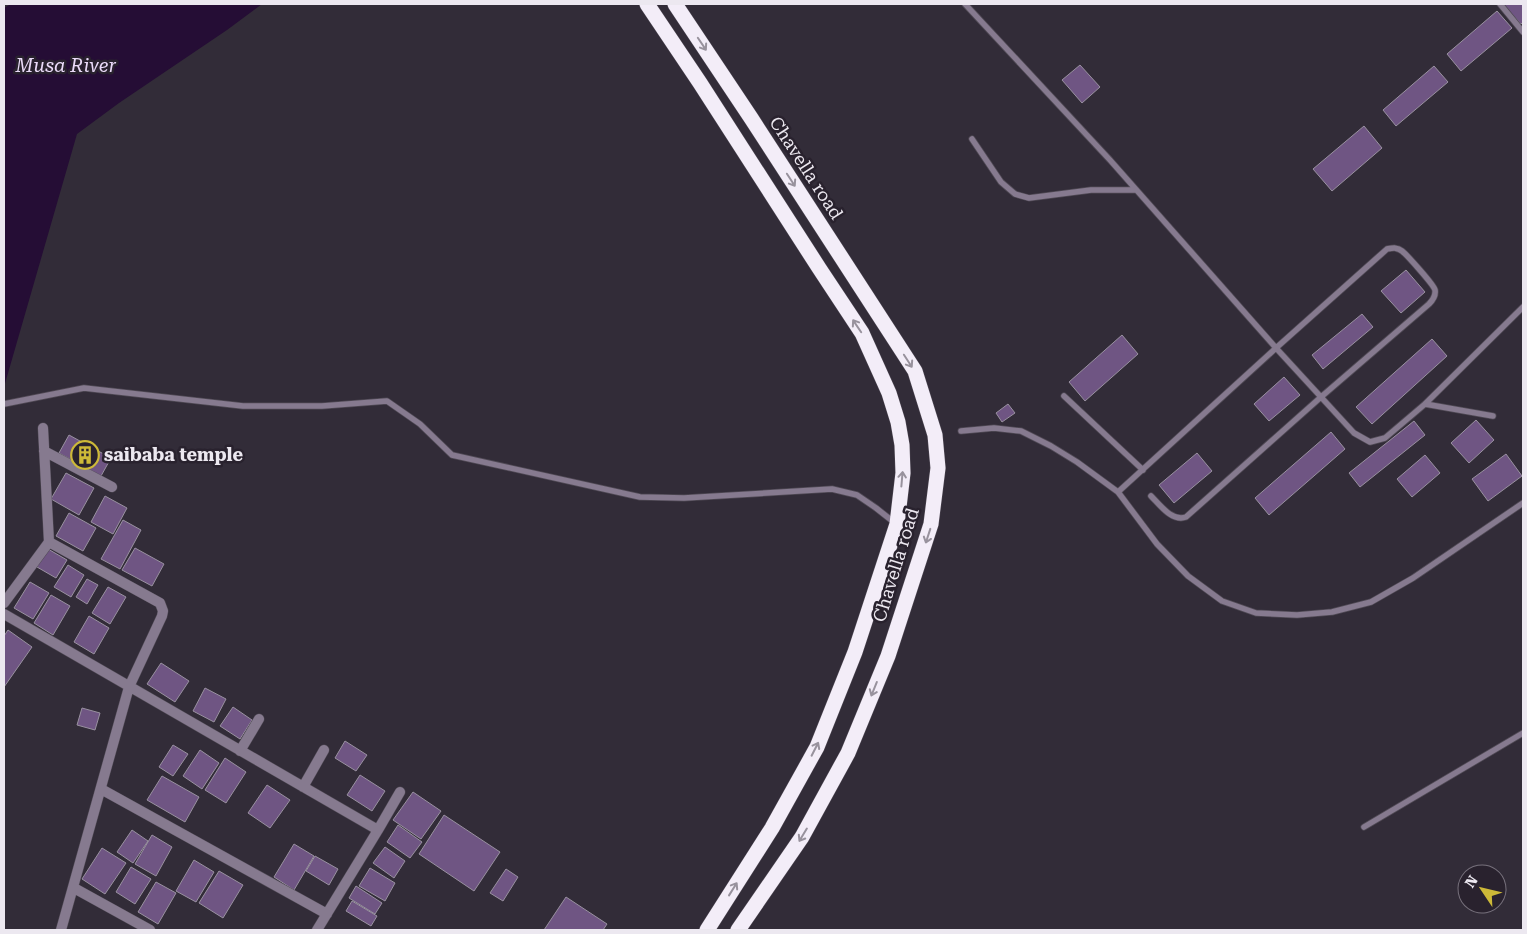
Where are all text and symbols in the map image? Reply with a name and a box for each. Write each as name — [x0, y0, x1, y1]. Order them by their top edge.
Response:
one-way arrow — [697, 37, 707, 51]
water label: Musa River — [15, 54, 116, 77]
street label: Chavella road — [765, 112, 848, 223]
one-way arrow — [786, 173, 797, 187]
one-way arrow — [852, 319, 862, 333]
one-way arrow — [903, 353, 913, 367]
building icon: saibaba temple — [70, 440, 100, 470]
place label: saibaba temple — [104, 444, 243, 465]
one-way arrow — [897, 471, 907, 487]
street label: Chavella road — [868, 505, 923, 624]
one-way arrow — [922, 527, 932, 543]
one-way arrow — [869, 681, 879, 696]
one-way arrow — [811, 742, 820, 757]
one-way arrow — [798, 827, 808, 841]
north arrow — [1457, 864, 1507, 914]
text: N — [1462, 872, 1481, 891]
one-way arrow — [727, 882, 738, 896]

